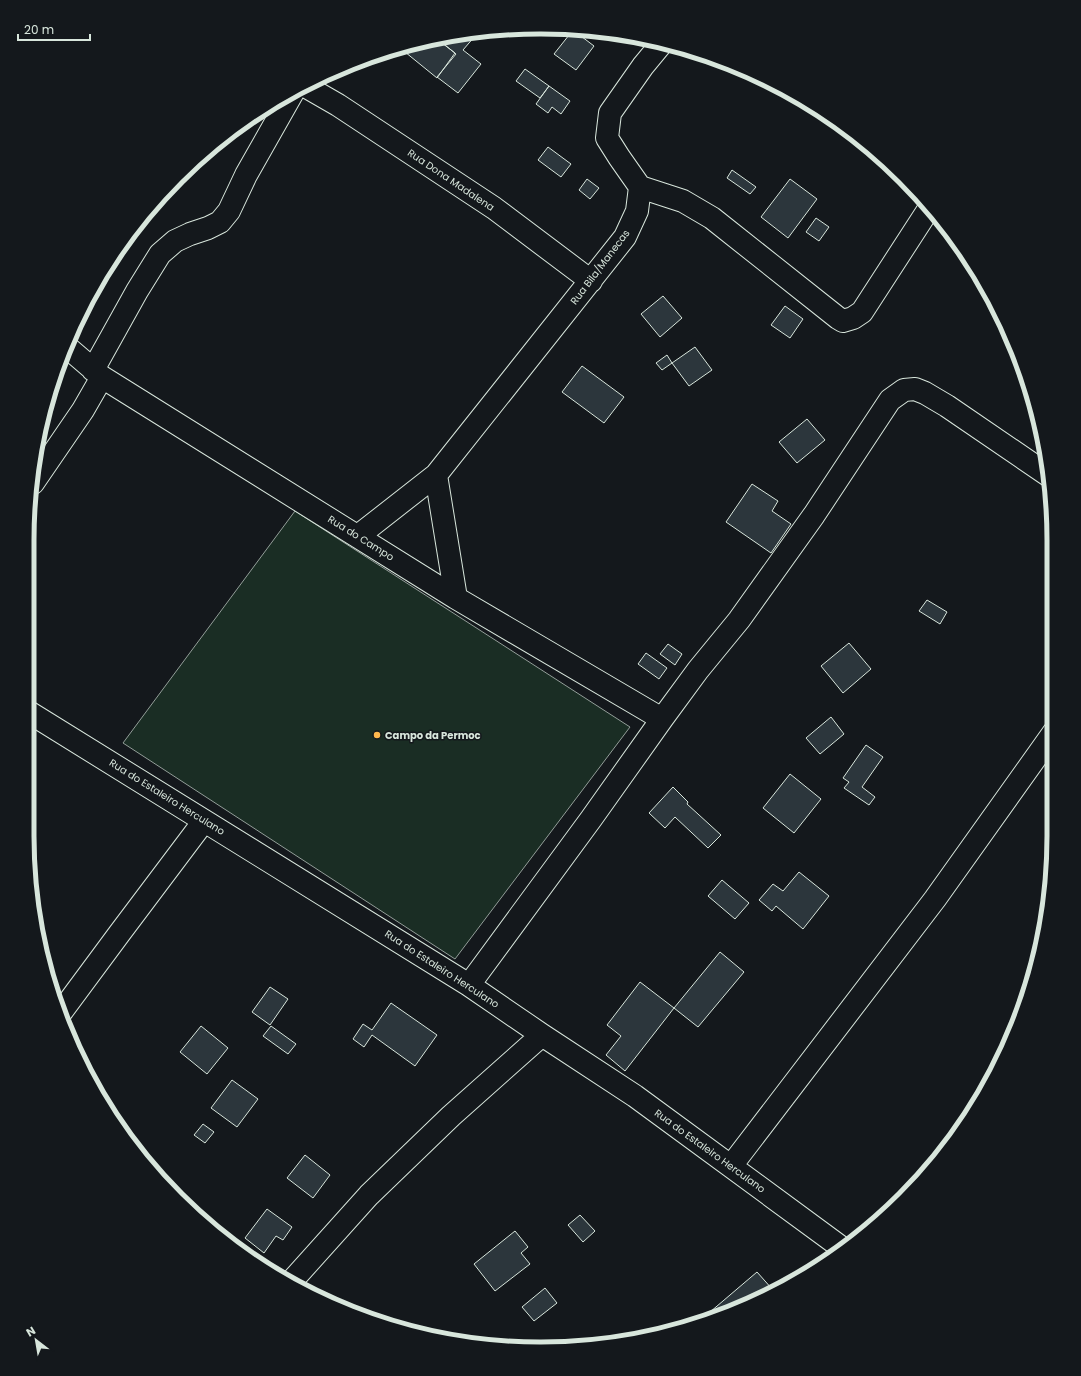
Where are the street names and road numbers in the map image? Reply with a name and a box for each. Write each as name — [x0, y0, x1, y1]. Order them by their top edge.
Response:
street label: Rua Dona Madalena — [405, 145, 497, 215]
street label: Rua Bila/Manecas — [567, 226, 633, 308]
street label: Rua do Campo — [325, 512, 397, 564]
street label: Rua do Estaleiro Herculano — [106, 755, 228, 839]
street label: Rua do Estaleiro Herculano — [382, 926, 502, 1012]
street label: Rua do Estaleiro Herculano — [651, 1106, 769, 1196]

